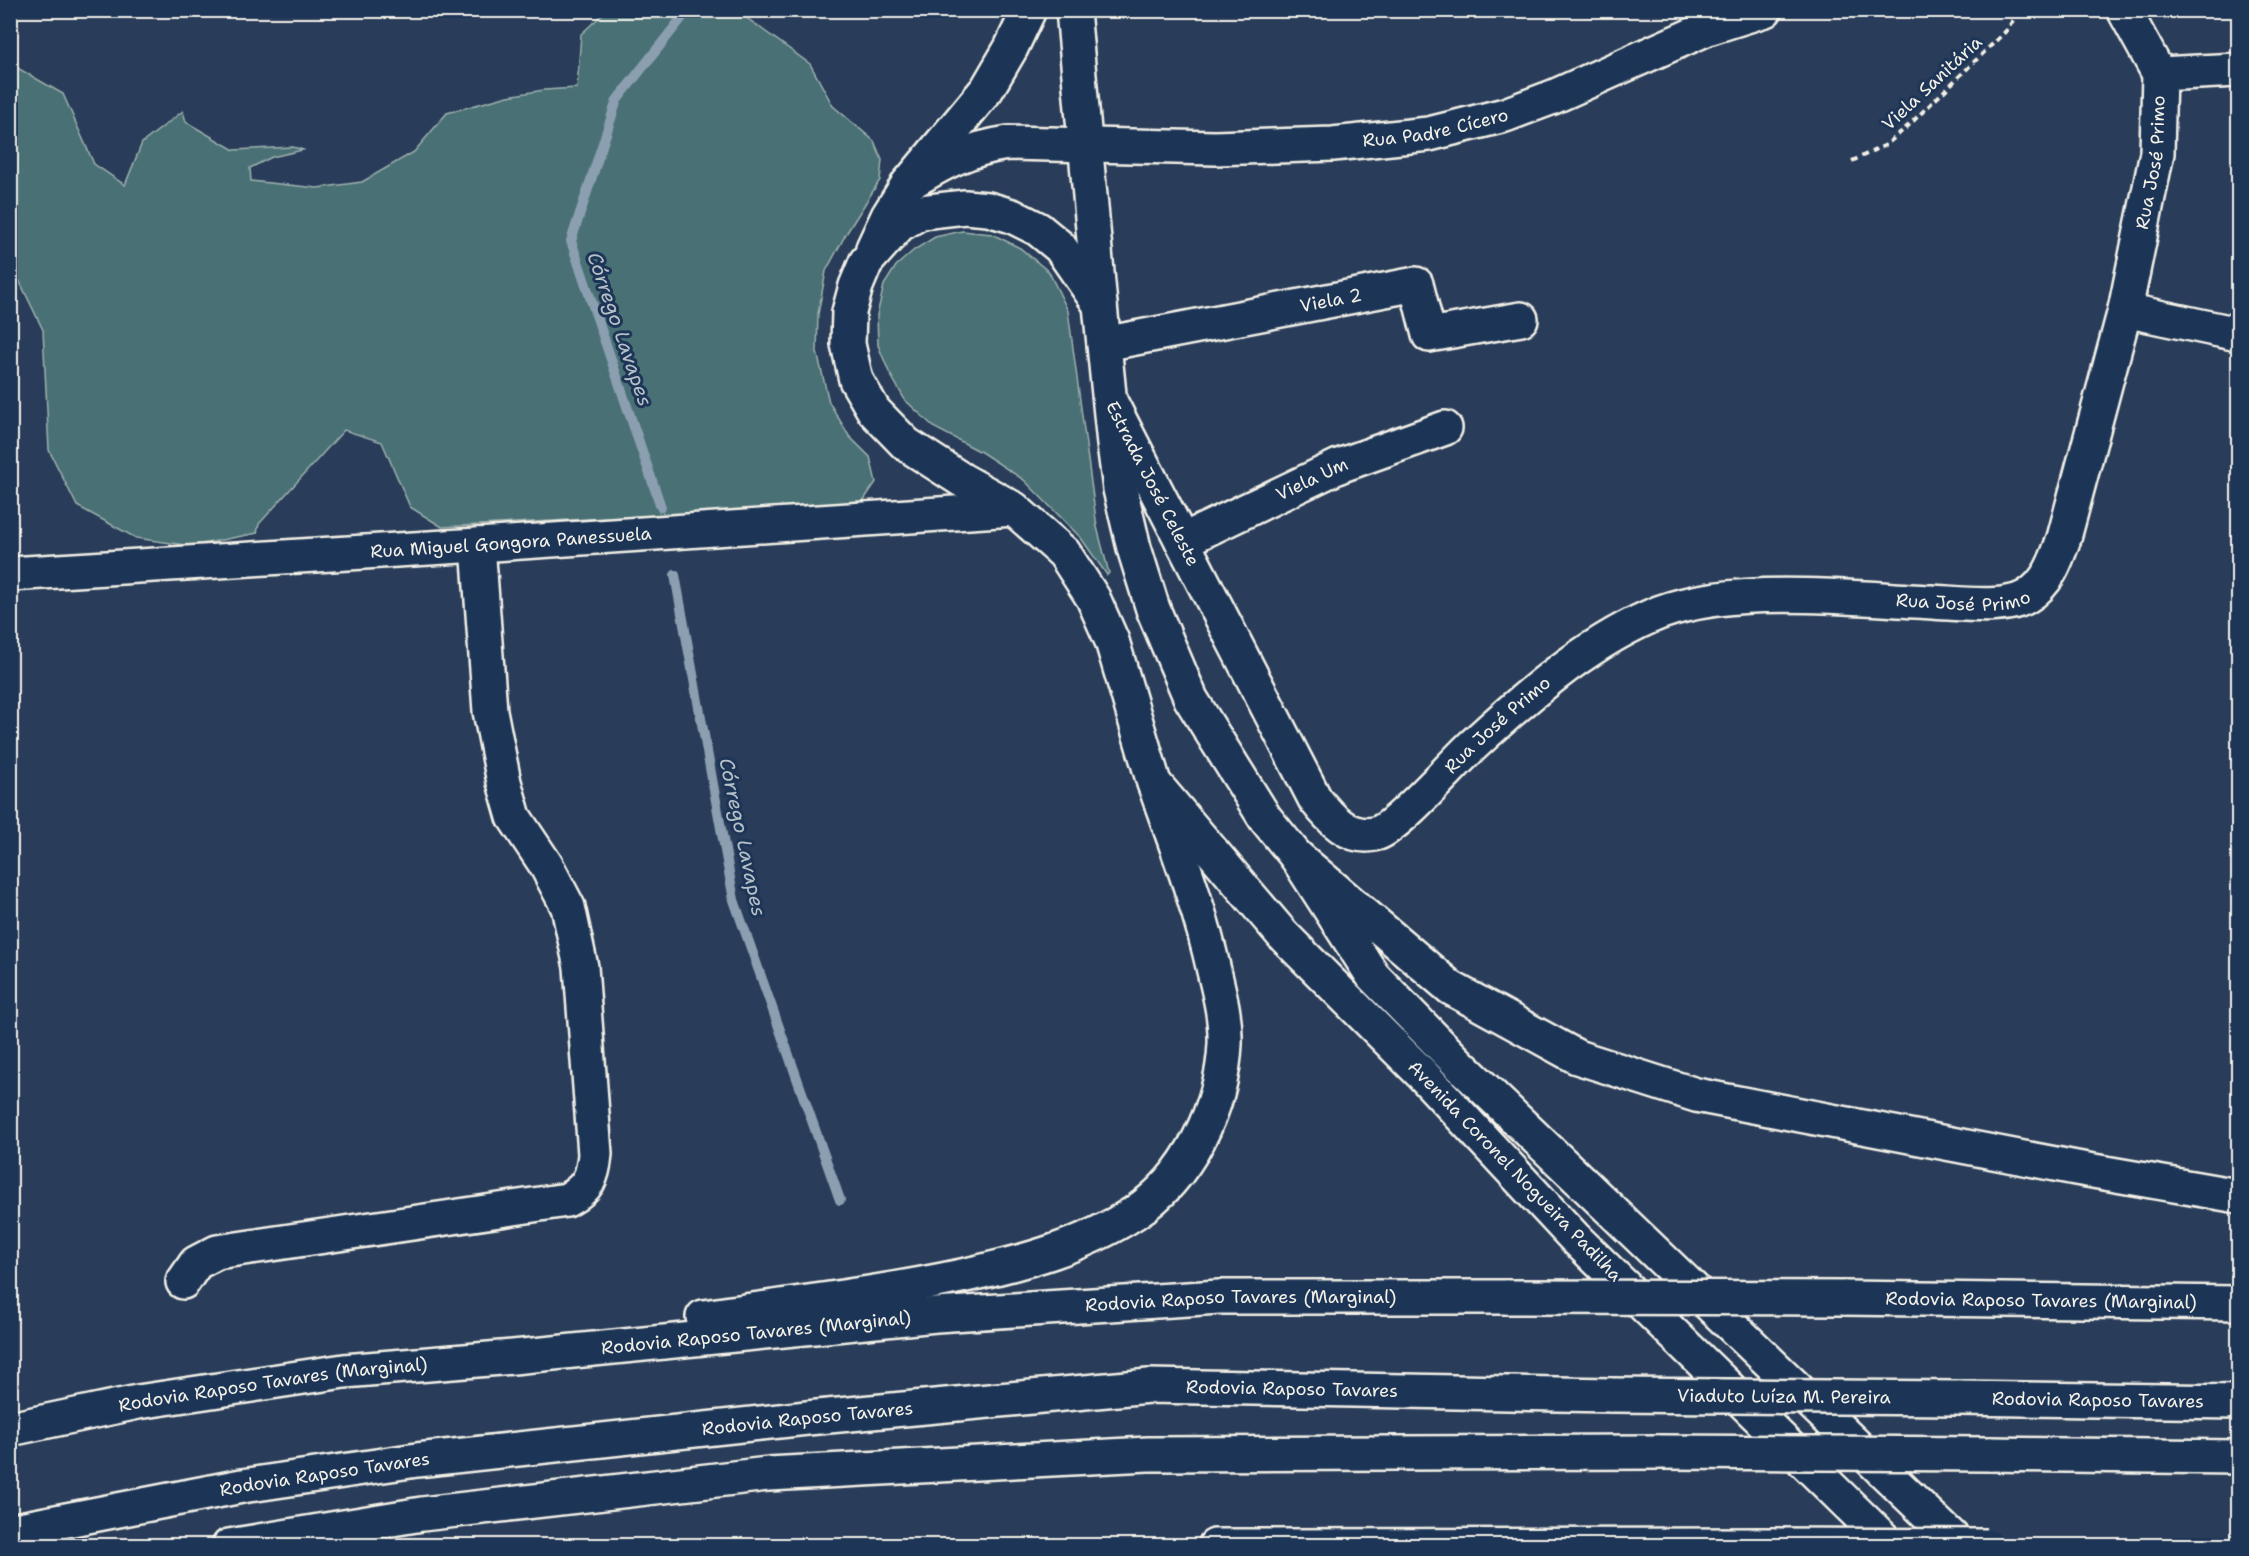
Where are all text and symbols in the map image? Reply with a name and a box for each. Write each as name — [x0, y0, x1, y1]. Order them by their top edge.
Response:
street label: Viela Sanitária — [1877, 30, 1987, 136]
street label: Rua José Primo — [2130, 95, 2170, 231]
street label: Rua Padre Cícero — [1361, 103, 1511, 153]
water label: Córrego Lavapes — [581, 248, 659, 410]
street label: Viela 2 — [1298, 283, 1364, 318]
street label: Estrada José Celeste — [1100, 397, 1205, 570]
street label: Viela Um — [1272, 452, 1351, 506]
street label: Rua Miguel Gongora Panessuela — [370, 521, 652, 564]
street label: Rua José Primo — [1895, 585, 2035, 617]
street label: Rua José Primo — [1439, 671, 1555, 779]
water label: Córrego Lavapes — [714, 755, 772, 919]
street label: Avenida Coronel Nogueira Padilha — [1403, 1055, 1627, 1287]
street label: Rodovia Raposo Tavares (Marginal) — [1084, 1285, 1396, 1317]
street label: Rodovia Raposo Tavares (Marginal) — [1885, 1287, 2197, 1314]
street label: Rodovia Raposo Tavares (Marginal) — [600, 1306, 912, 1360]
street label: Rodovia Raposo Tavares (Marginal) — [116, 1352, 428, 1418]
street label: Rodovia Raposo Tavares — [1186, 1375, 1398, 1403]
street label: Viaduto Luíza M. Pereira — [1677, 1384, 1891, 1409]
street label: Rodovia Raposo Tavares — [1992, 1386, 2204, 1414]
street label: Rodovia Raposo Tavares — [701, 1396, 914, 1441]
street label: Rodovia Raposo Tavares — [218, 1447, 431, 1502]

